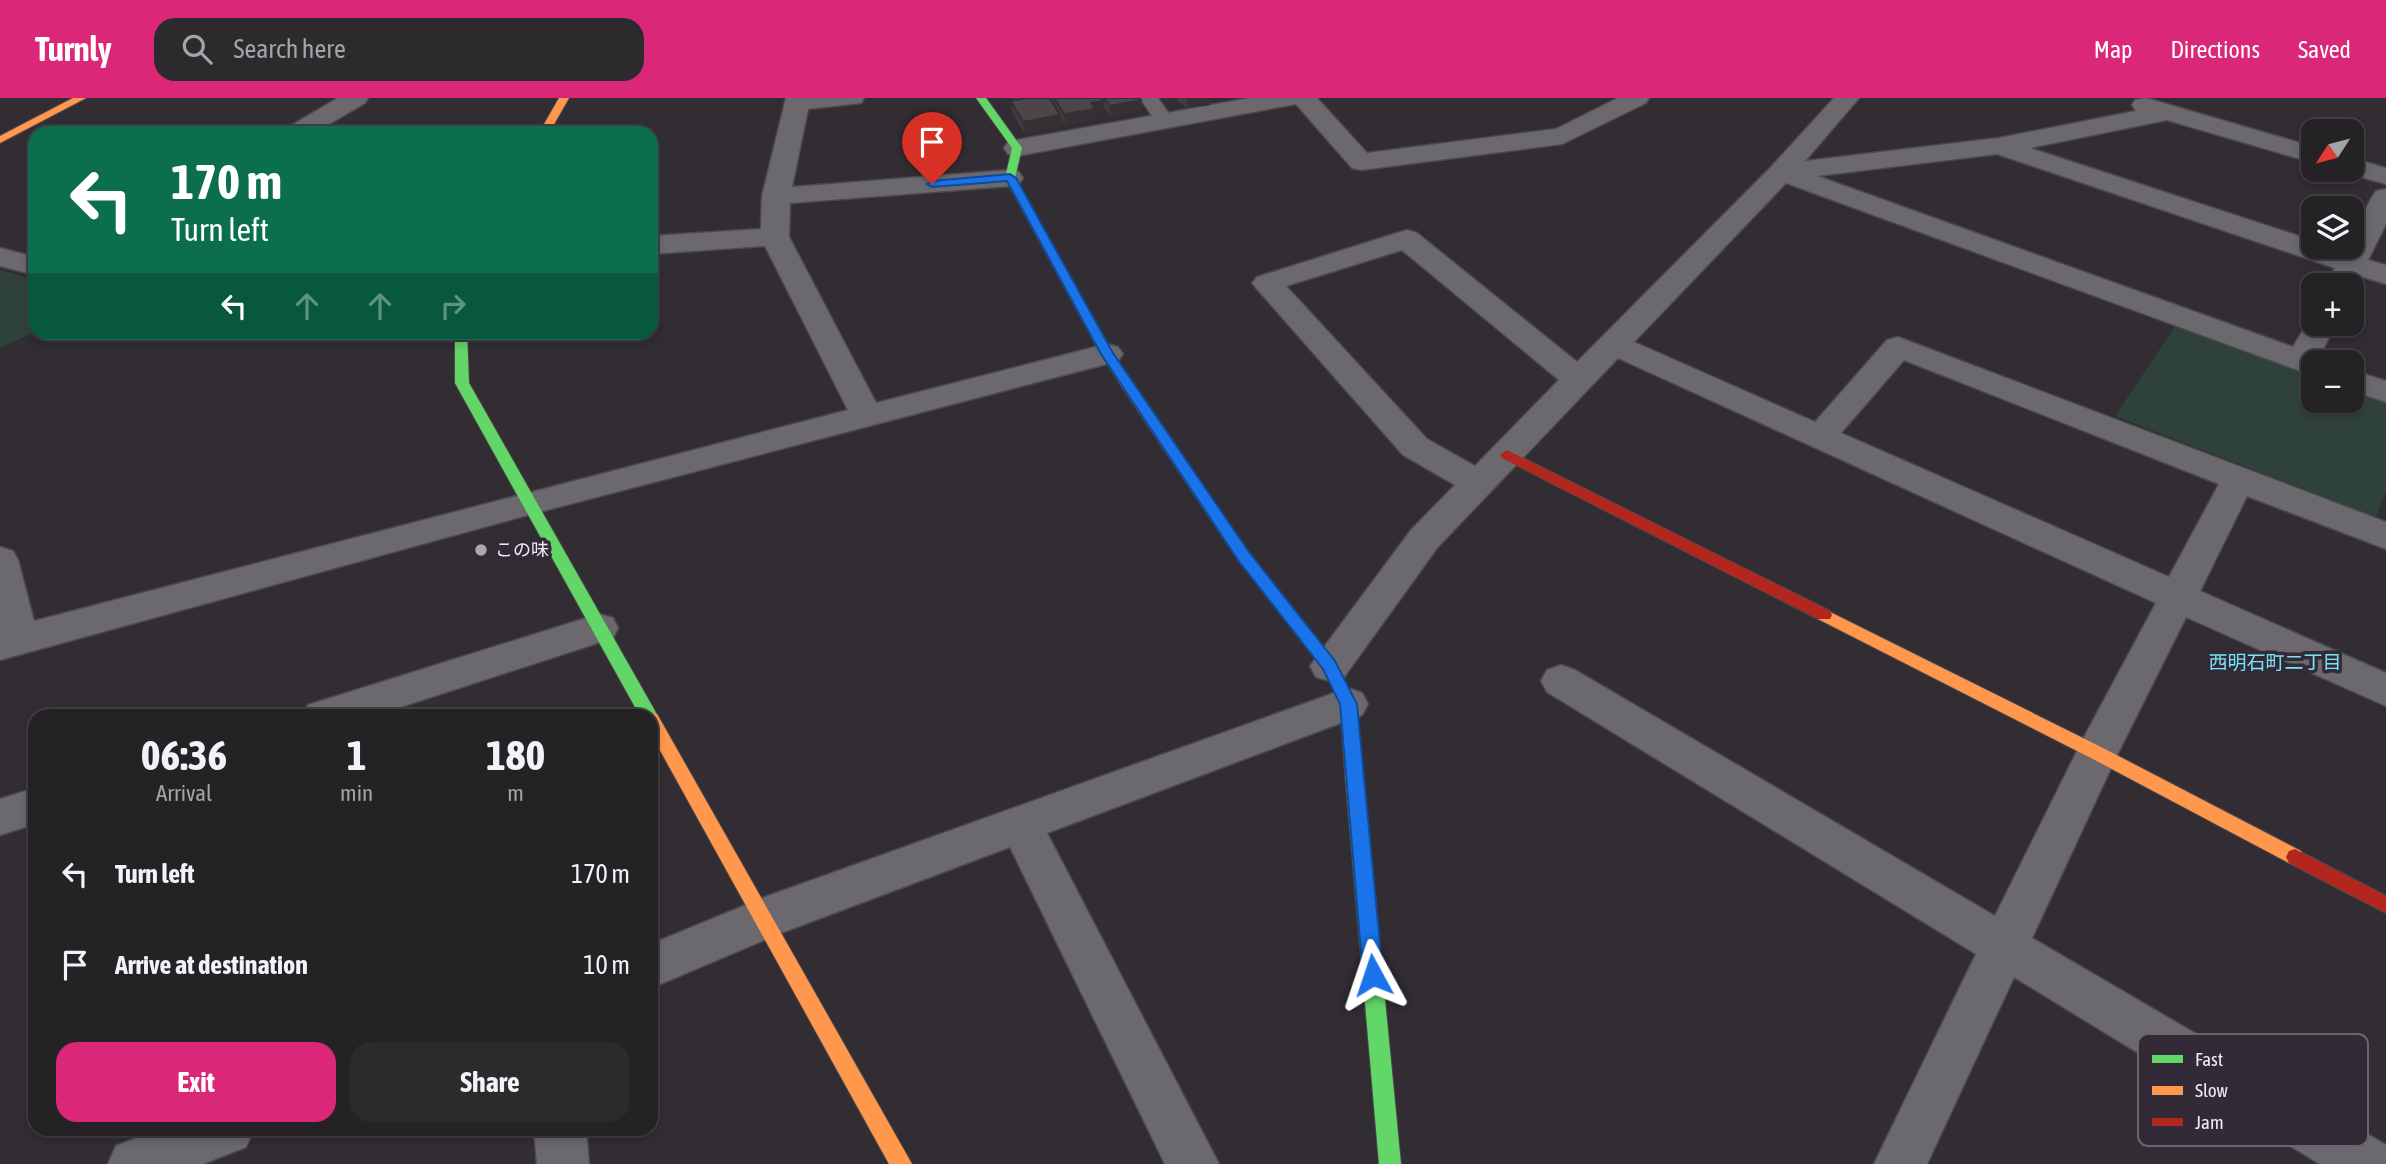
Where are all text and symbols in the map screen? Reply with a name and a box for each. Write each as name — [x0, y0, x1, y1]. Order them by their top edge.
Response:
search box — [154, 18, 644, 81]
text: Turnly — [35, 30, 112, 68]
icon: search — [178, 30, 216, 68]
text: Search here — [234, 34, 346, 64]
text: Map — [2094, 36, 2132, 63]
text: Directions — [2170, 36, 2260, 63]
text: Saved — [2298, 36, 2351, 63]
pin — [902, 112, 962, 184]
north arrow — [2301, 119, 2364, 182]
map controls — [2301, 119, 2364, 413]
icon: arrive — [913, 123, 951, 161]
text: 170 m — [171, 153, 282, 209]
icon: left — [56, 154, 147, 245]
button: layers — [2301, 196, 2364, 259]
text: Turn left — [171, 211, 269, 248]
button: + — [2301, 273, 2364, 336]
icon: left — [215, 287, 253, 325]
icon: ahead — [288, 287, 326, 325]
icon: ahead — [361, 287, 399, 325]
icon: right — [434, 287, 472, 325]
button: − — [2301, 350, 2364, 413]
place label: この味 — [495, 539, 549, 560]
marker: この味 — [473, 542, 489, 558]
district label: 西明石町二丁目 — [2208, 651, 2342, 673]
text: 06:36 — [141, 731, 227, 779]
text: 1 — [347, 731, 366, 779]
text: 180 — [486, 731, 545, 779]
text: Arrival — [156, 780, 212, 806]
text: min — [340, 780, 373, 806]
text: m — [507, 780, 524, 806]
icon: left — [56, 855, 94, 893]
text: Turn left — [115, 859, 195, 889]
text: 170 m — [571, 859, 630, 889]
position arrow — [1336, 938, 1410, 1012]
icon: arrive — [56, 946, 94, 984]
text: Arrive at destination — [115, 950, 308, 980]
text: 10 m — [583, 950, 630, 980]
legend — [2138, 1034, 2368, 1146]
button: Exit — [56, 1042, 336, 1122]
button: Share — [350, 1042, 630, 1122]
text: Fast — [2195, 1048, 2223, 1070]
text: Slow — [2195, 1079, 2229, 1101]
text: Jam — [2195, 1111, 2224, 1133]

